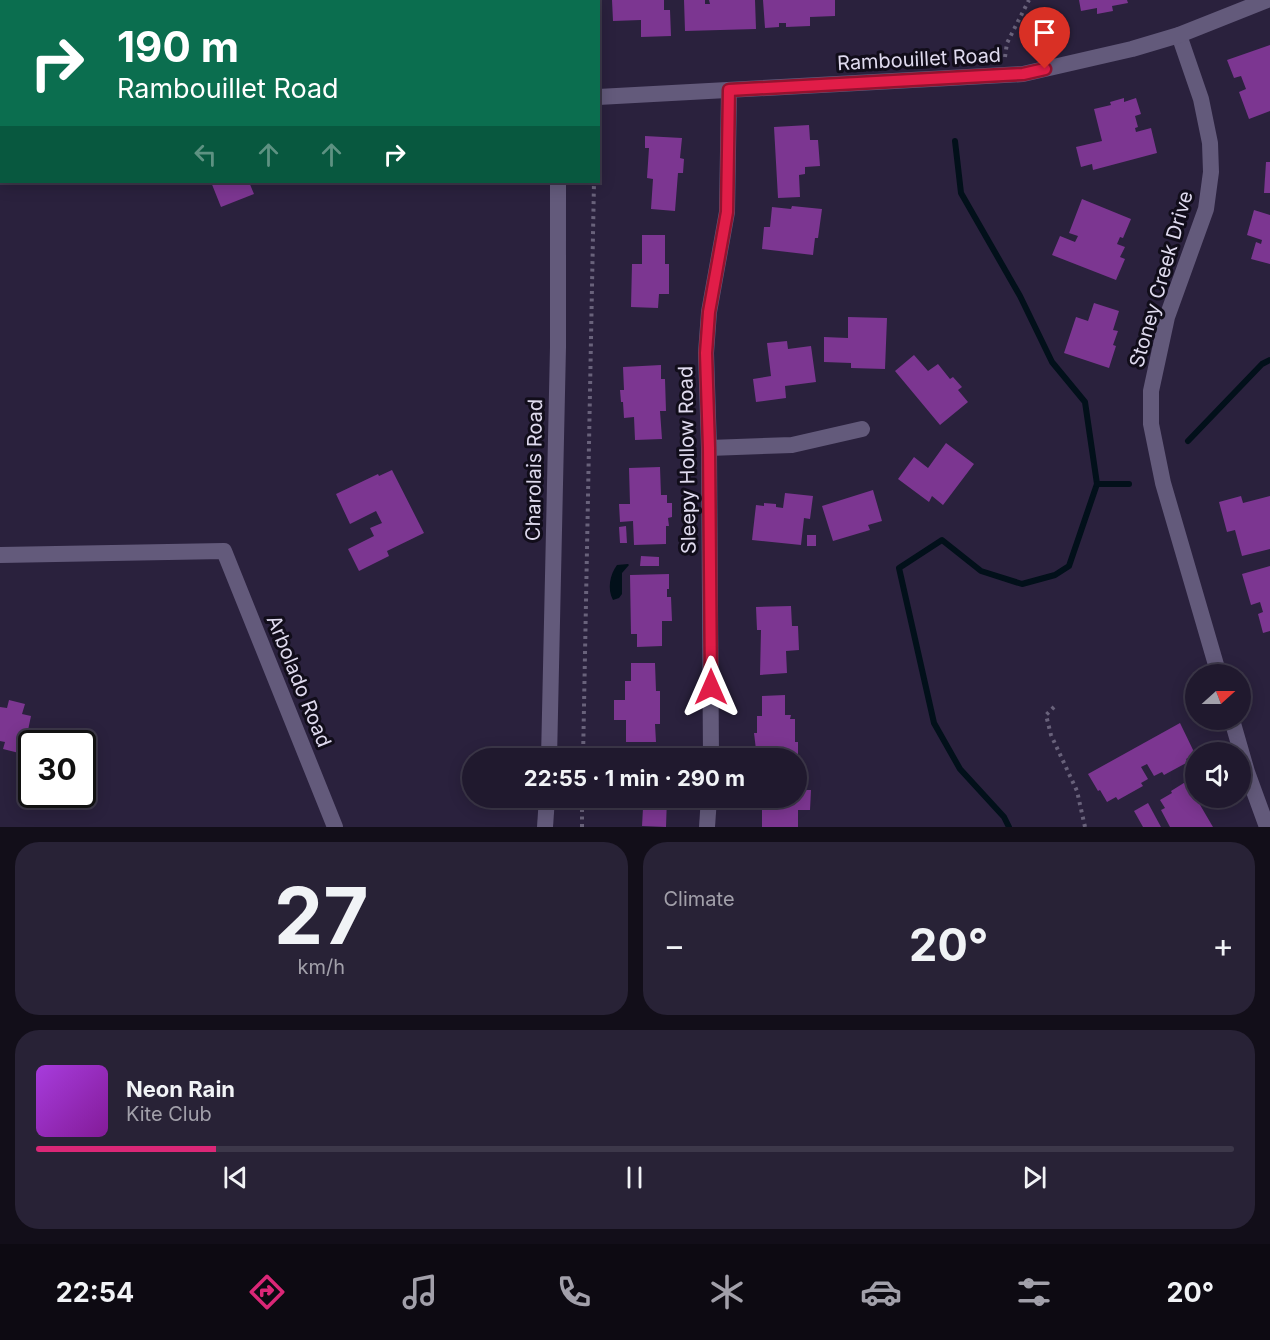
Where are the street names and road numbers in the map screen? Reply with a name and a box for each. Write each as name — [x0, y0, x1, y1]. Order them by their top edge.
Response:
street label: Rambouillet Road — [836, 43, 1002, 75]
street label: Stoney Creek Drive — [1124, 188, 1198, 370]
street label: Sleepy Hollow Road — [673, 366, 701, 554]
street label: Charolais Road — [521, 399, 547, 541]
street label: Arbolado Road — [262, 612, 336, 750]

